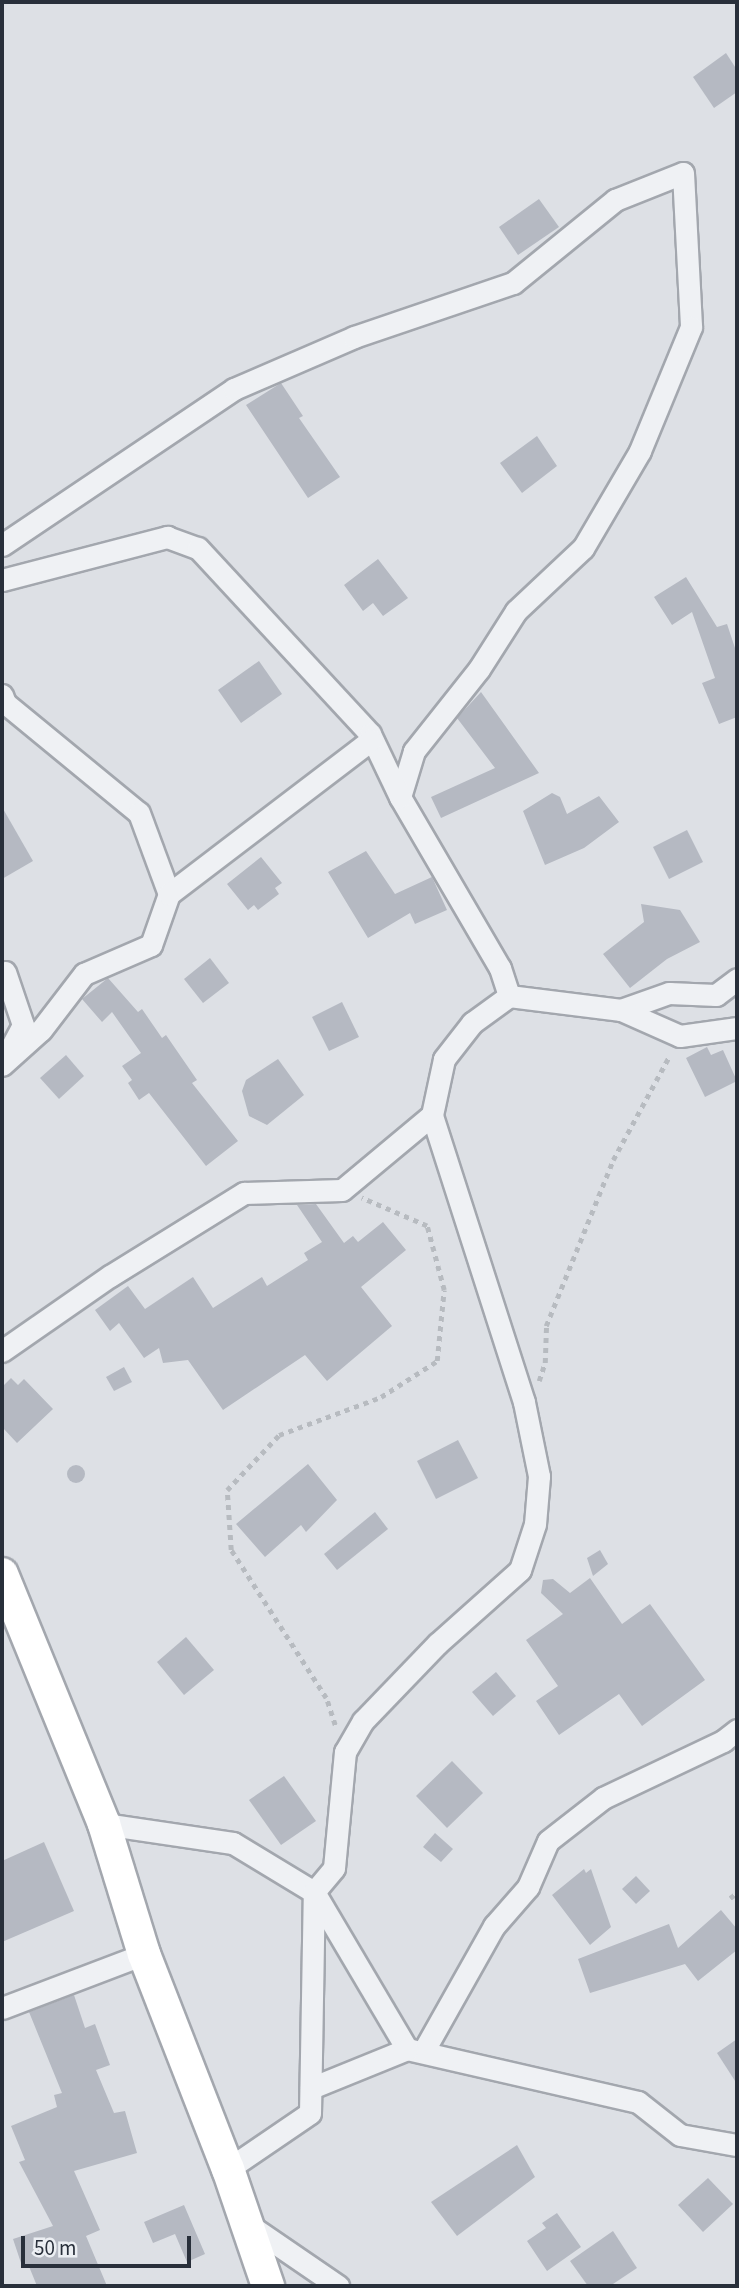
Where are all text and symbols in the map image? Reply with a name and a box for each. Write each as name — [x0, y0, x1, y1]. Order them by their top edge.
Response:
scale bar — [24, 2222, 194, 2266]
text: 50 m — [34, 2233, 76, 2263]

